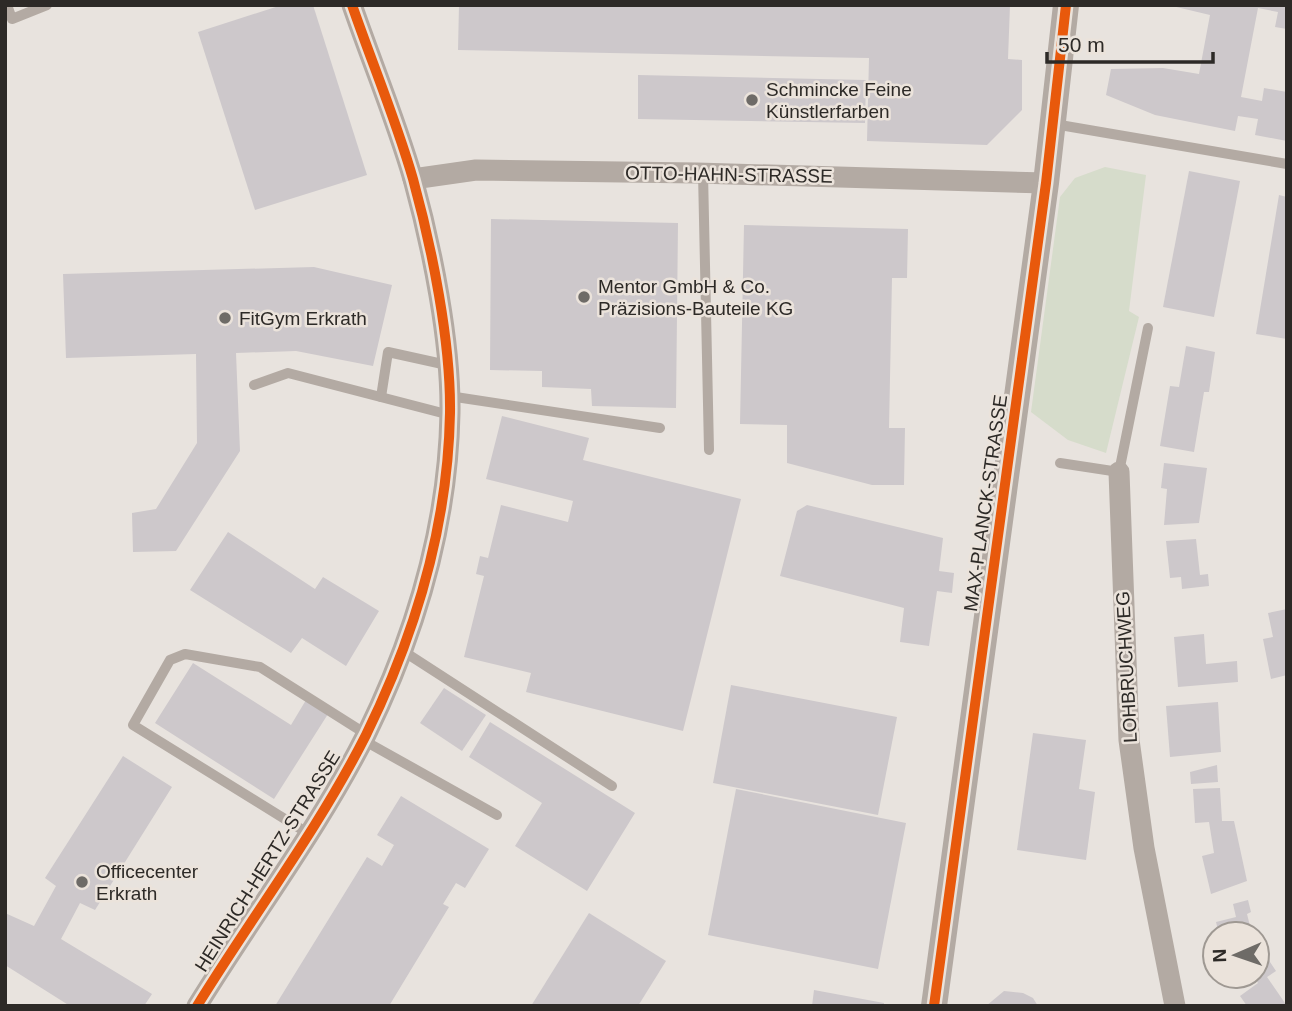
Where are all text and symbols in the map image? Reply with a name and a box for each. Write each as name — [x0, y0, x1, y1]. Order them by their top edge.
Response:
scale bar — [1047, 21, 1213, 65]
text: 50 m — [1058, 33, 1105, 56]
place label: Schmincke Feine Künstlerfarben — [766, 79, 912, 122]
marker: Schmincke Feine Künstlerfarben — [744, 92, 760, 108]
street label: OTTO-HAHN-STRASSE — [625, 162, 833, 187]
place label: Mentor GmbH & Co. Präzisions-Bauteile KG — [598, 276, 793, 319]
marker: Mentor GmbH & Co. Präzisions-Bauteile KG — [576, 289, 592, 305]
place label: FitGym Erkrath — [239, 308, 367, 329]
marker: FitGym Erkrath — [217, 310, 233, 326]
street label: MAX-PLANCK-STRASSE — [960, 393, 1011, 613]
street label: LOHBRUCHWEG — [1112, 591, 1141, 743]
street label: HEINRICH-HERTZ-STRASSE — [191, 747, 344, 975]
place label: Officecenter Erkrath — [96, 861, 199, 904]
marker: Officecenter Erkrath — [74, 874, 90, 890]
north arrow — [1201, 920, 1271, 990]
text: N — [1209, 948, 1230, 963]

